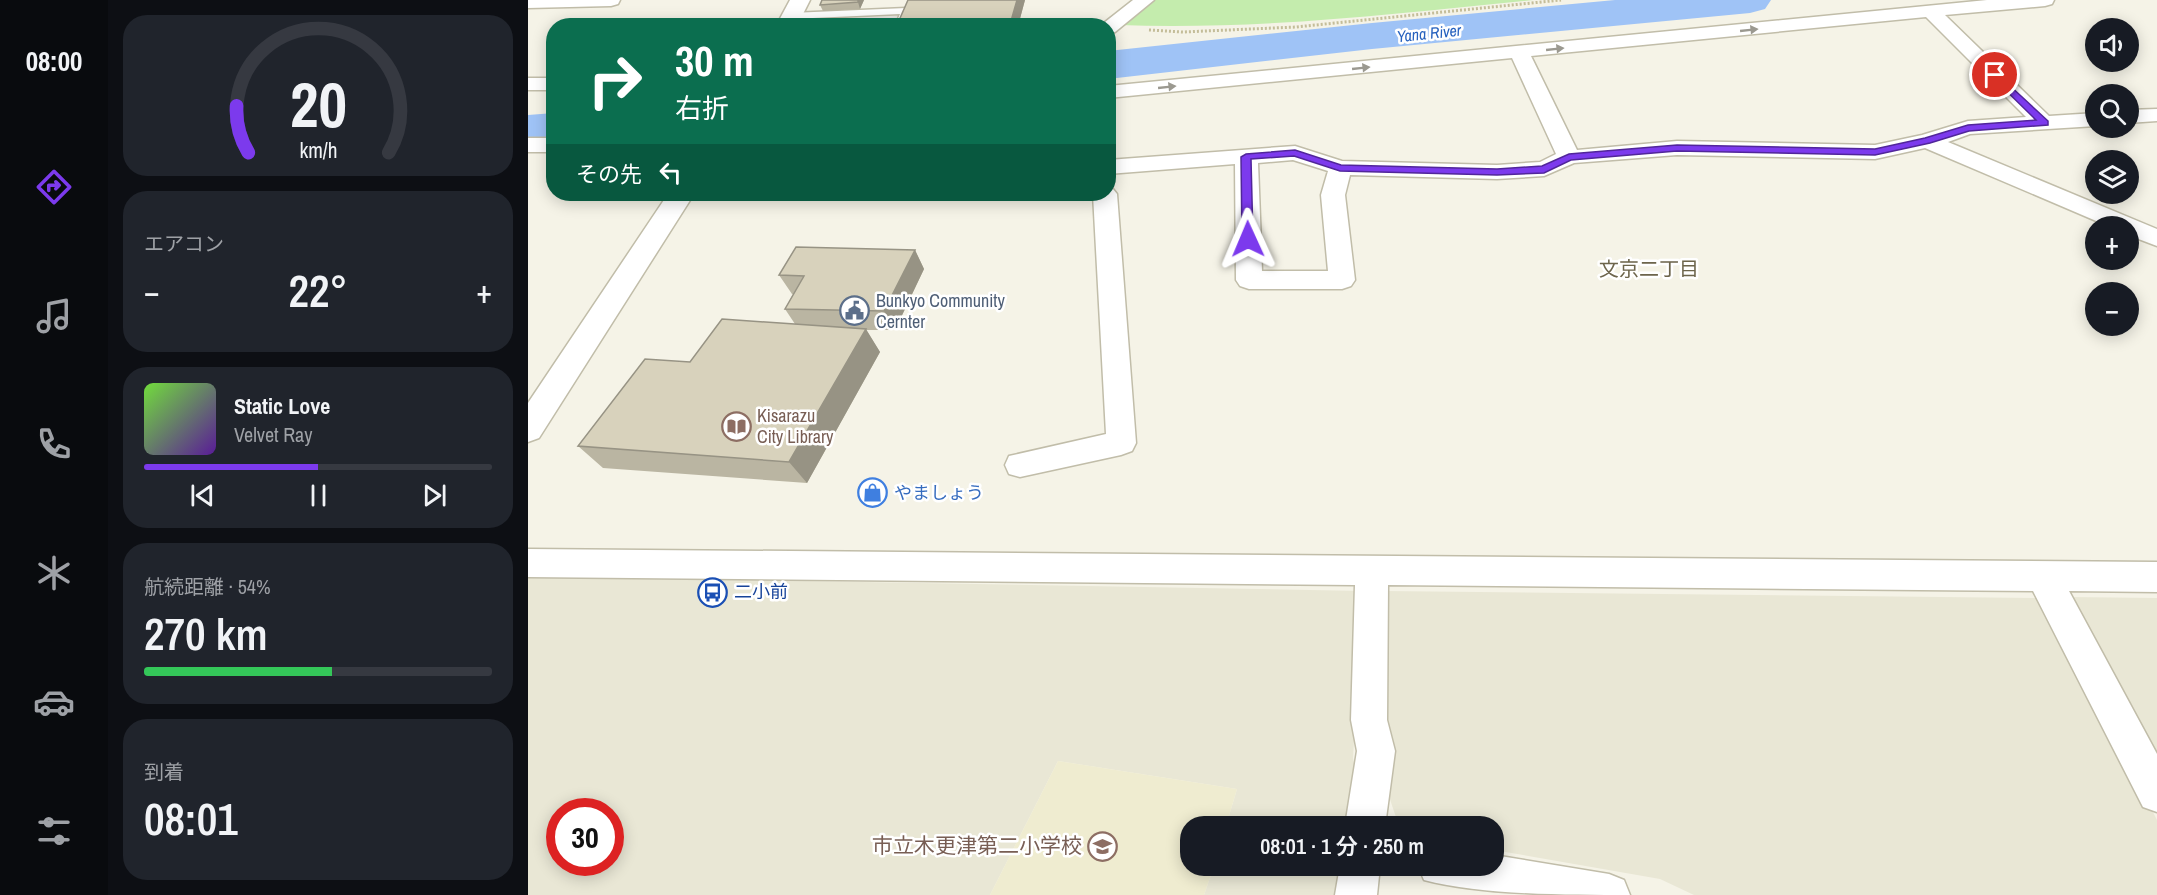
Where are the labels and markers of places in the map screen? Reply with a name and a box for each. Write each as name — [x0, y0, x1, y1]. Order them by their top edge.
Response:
pin — [1969, 49, 2020, 100]
place label: Bunkyo Community Cernter — [876, 288, 1005, 334]
public building icon: Bunkyo Community Cernter — [839, 295, 871, 327]
place label: Kisarazu City Library — [757, 403, 834, 449]
library icon: Kisarazu City Library — [720, 410, 752, 442]
shop icon: やましょう — [857, 477, 889, 509]
place label: やましょう — [894, 480, 984, 505]
bus stop icon: 二小前 — [697, 576, 729, 608]
place label: 二小前 — [734, 579, 788, 604]
school or university icon: 市立木更津第二小学校 — [1087, 830, 1119, 862]
place label: 市立木更津第二小学校 — [872, 831, 1082, 860]

